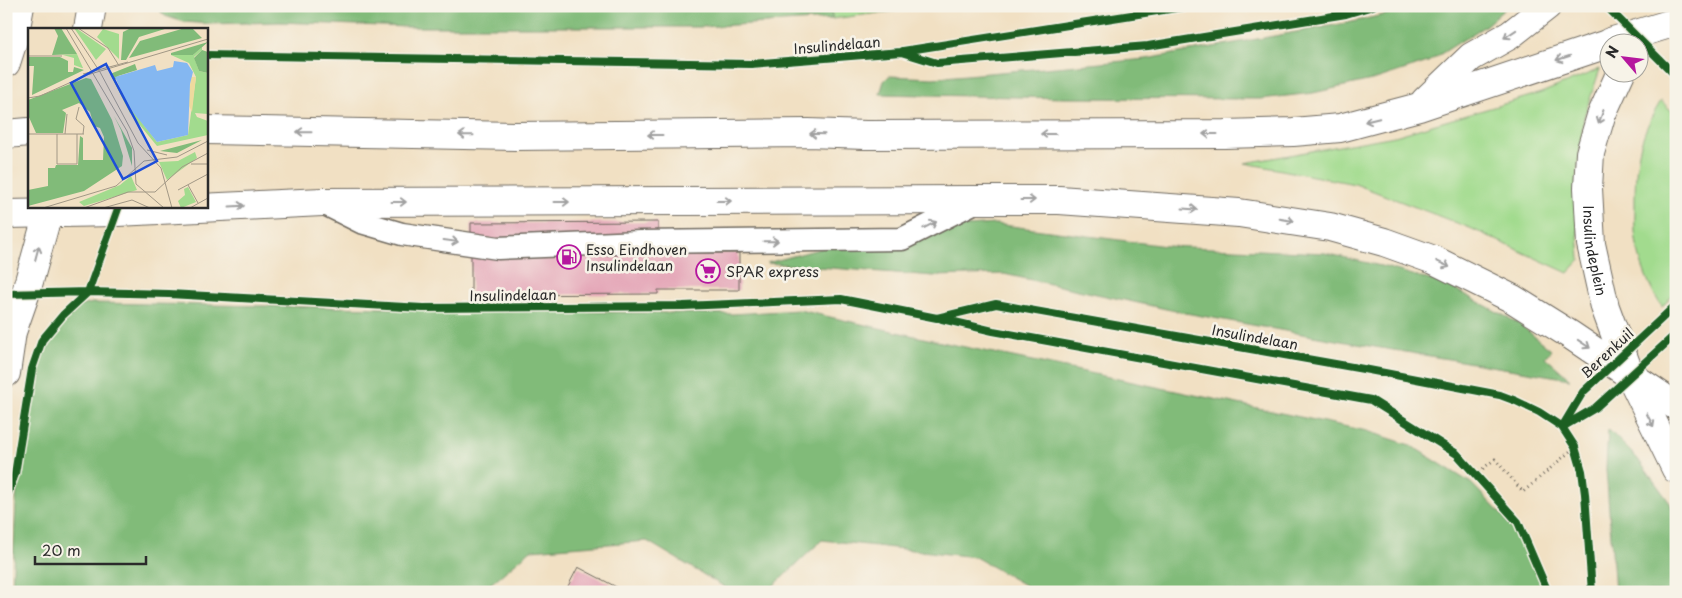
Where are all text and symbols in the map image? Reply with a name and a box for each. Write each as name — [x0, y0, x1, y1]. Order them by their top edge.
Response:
inset map — [28, 28, 208, 208]
one-way arrow — [1504, 29, 1518, 39]
street label: Insulindelaan — [793, 31, 881, 59]
north arrow — [1600, 32, 1650, 82]
text: N — [1600, 42, 1624, 61]
one-way arrow — [1555, 53, 1571, 63]
one-way arrow — [1596, 109, 1605, 124]
one-way arrow — [1364, 116, 1380, 125]
one-way arrow — [296, 127, 312, 137]
one-way arrow — [810, 129, 826, 138]
one-way arrow — [1040, 129, 1056, 139]
one-way arrow — [1203, 129, 1219, 139]
one-way arrow — [458, 130, 474, 140]
one-way arrow — [647, 130, 664, 140]
one-way arrow — [1020, 195, 1036, 205]
one-way arrow — [716, 196, 732, 206]
one-way arrow — [390, 197, 407, 207]
one-way arrow — [553, 197, 569, 206]
one-way arrow — [229, 202, 245, 211]
one-way arrow — [1182, 205, 1198, 214]
street label: Insulindeplein — [1578, 205, 1613, 298]
one-way arrow — [1279, 215, 1295, 225]
one-way arrow — [922, 220, 937, 229]
one-way arrow — [762, 236, 778, 245]
one-way arrow — [443, 237, 459, 247]
place label: Esso Eindhoven Insulindelaan — [586, 239, 687, 276]
fuel station icon: Esso Eindhoven Insulindelaan — [556, 244, 582, 270]
one-way arrow — [33, 245, 43, 261]
supermarket icon: SPAR express — [695, 258, 721, 284]
one-way arrow — [1435, 260, 1450, 269]
place label: SPAR express — [726, 261, 819, 282]
street label: Insulindelaan — [469, 284, 557, 306]
street label: Insulindelaan — [1210, 319, 1300, 355]
street label: Berenkuil — [1576, 323, 1638, 383]
one-way arrow — [1577, 339, 1591, 349]
one-way arrow — [1645, 412, 1655, 427]
scale bar — [35, 533, 146, 565]
text: 20 m — [42, 538, 81, 561]

